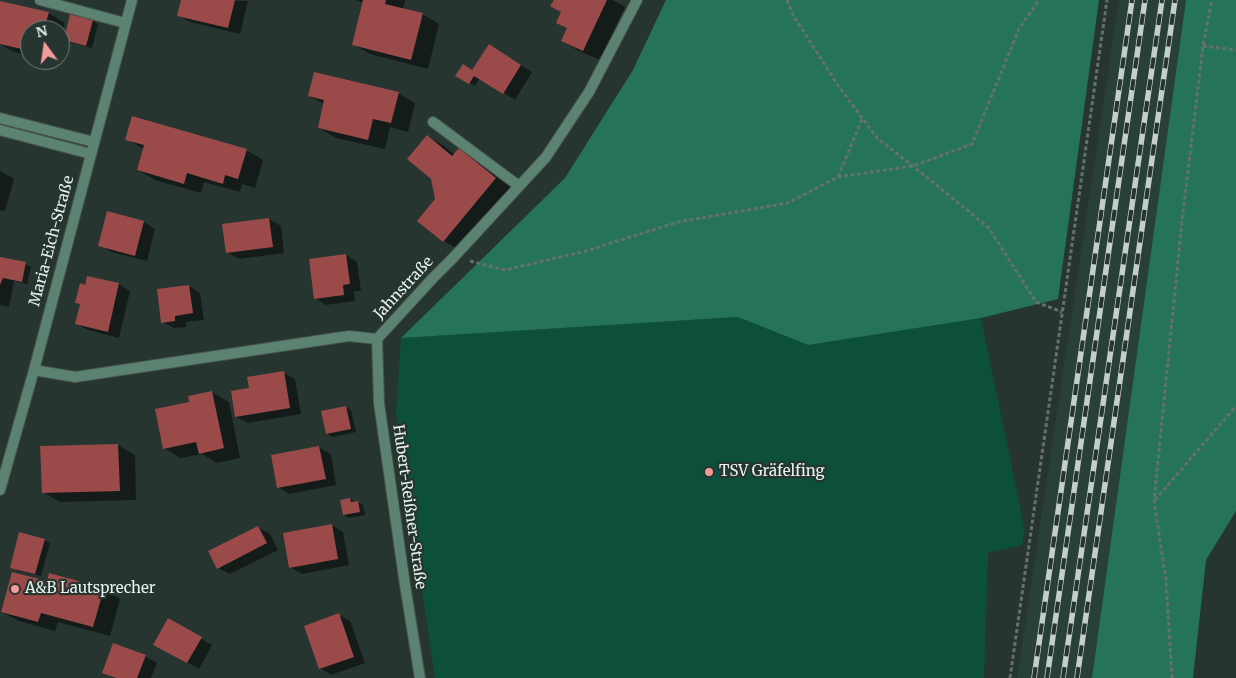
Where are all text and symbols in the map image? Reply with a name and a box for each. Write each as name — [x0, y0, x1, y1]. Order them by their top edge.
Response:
north arrow — [20, 20, 70, 70]
text: N — [34, 21, 49, 41]
street label: Maria-Eich-Straße — [26, 174, 78, 308]
street label: Jahnstraße — [371, 253, 437, 323]
street label: Hubert-Reißner-Straße — [389, 424, 429, 590]
place label: TSV Gräfelfing — [719, 463, 825, 481]
marker: TSV Gräfelfing — [703, 466, 715, 478]
place label: A&B Lautsprecher — [25, 580, 156, 598]
marker: A&B Lautsprecher — [9, 583, 21, 595]

